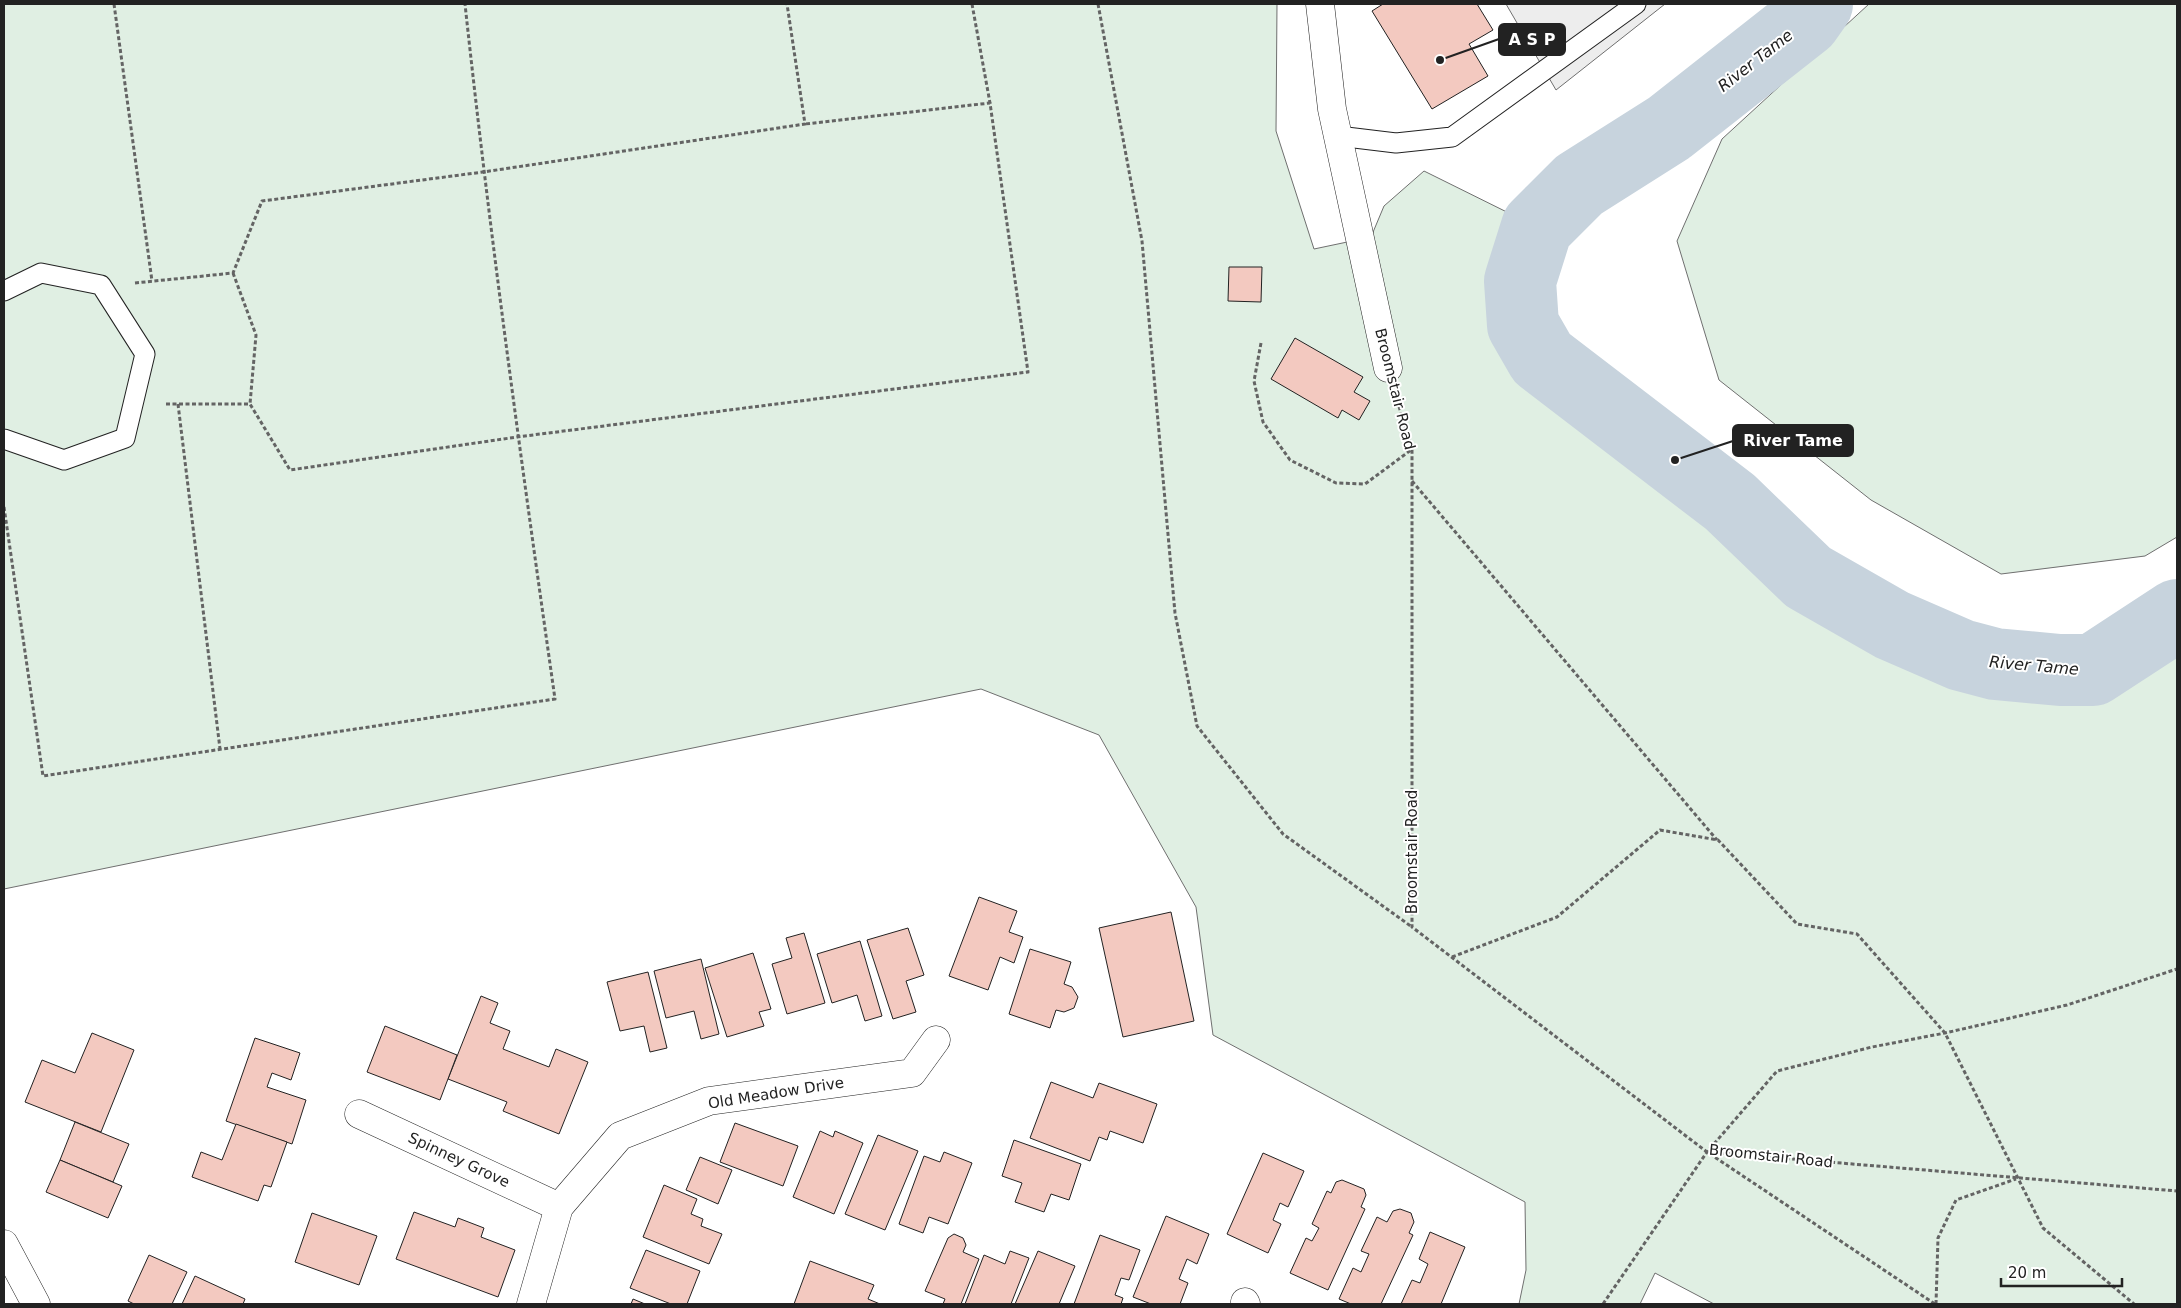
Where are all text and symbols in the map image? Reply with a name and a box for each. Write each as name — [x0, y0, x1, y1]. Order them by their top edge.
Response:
callout: A S P — [1499, 24, 1565, 55]
water label: River Tame — [1714, 25, 1797, 96]
text: A S P — [1509, 30, 1556, 49]
street label: Broomstair Road — [1371, 326, 1419, 452]
callout: River Tame — [1733, 425, 1853, 456]
text: River Tame — [1743, 431, 1843, 450]
water label: River Tame — [1988, 652, 2080, 679]
street label: Broomstair Road — [1403, 790, 1421, 914]
street label: Old Meadow Drive — [707, 1073, 845, 1113]
street label: Spinney Grove — [405, 1129, 513, 1191]
street label: Broomstair Road — [1708, 1141, 1834, 1171]
scale bar — [2001, 1256, 2122, 1288]
text: 20 m — [2008, 1264, 2046, 1282]

